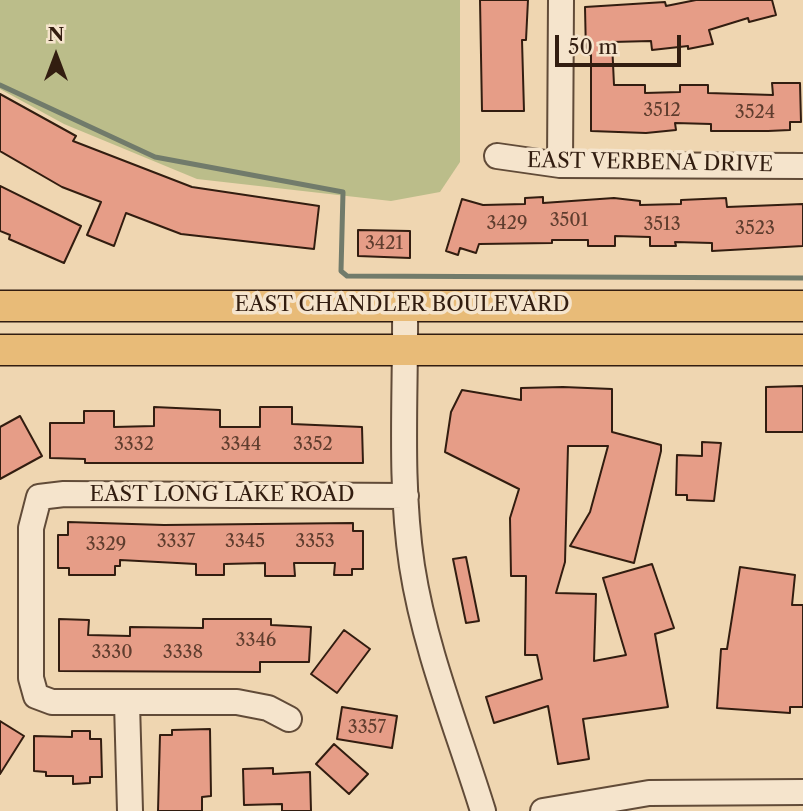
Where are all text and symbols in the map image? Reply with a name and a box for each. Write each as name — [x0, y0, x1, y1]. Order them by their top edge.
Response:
north arrow — [21, 21, 91, 91]
scale bar — [558, 21, 684, 65]
text: N — [48, 23, 64, 46]
text: 50 m — [568, 34, 618, 59]
house number: 3512 — [643, 100, 681, 122]
house number: 3524 — [735, 102, 775, 124]
street label: EAST VERBENA DRIVE — [527, 148, 773, 178]
house number: 3501 — [550, 210, 588, 232]
house number: 3429 — [486, 213, 528, 235]
house number: 3513 — [643, 214, 681, 236]
house number: 3523 — [735, 218, 775, 240]
house number: 3421 — [365, 233, 403, 255]
street label: EAST CHANDLER BOULEVARD — [235, 292, 569, 318]
house number: 3332 — [114, 434, 154, 456]
house number: 3344 — [221, 434, 261, 456]
house number: 3352 — [293, 434, 333, 456]
street label: EAST LONG LAKE ROAD — [90, 482, 354, 508]
house number: 3337 — [157, 531, 195, 553]
house number: 3345 — [225, 531, 265, 553]
house number: 3353 — [295, 531, 335, 553]
house number: 3329 — [86, 534, 126, 556]
house number: 3346 — [236, 630, 276, 652]
house number: 3330 — [91, 642, 133, 664]
house number: 3338 — [163, 642, 203, 664]
house number: 3357 — [348, 717, 386, 739]

